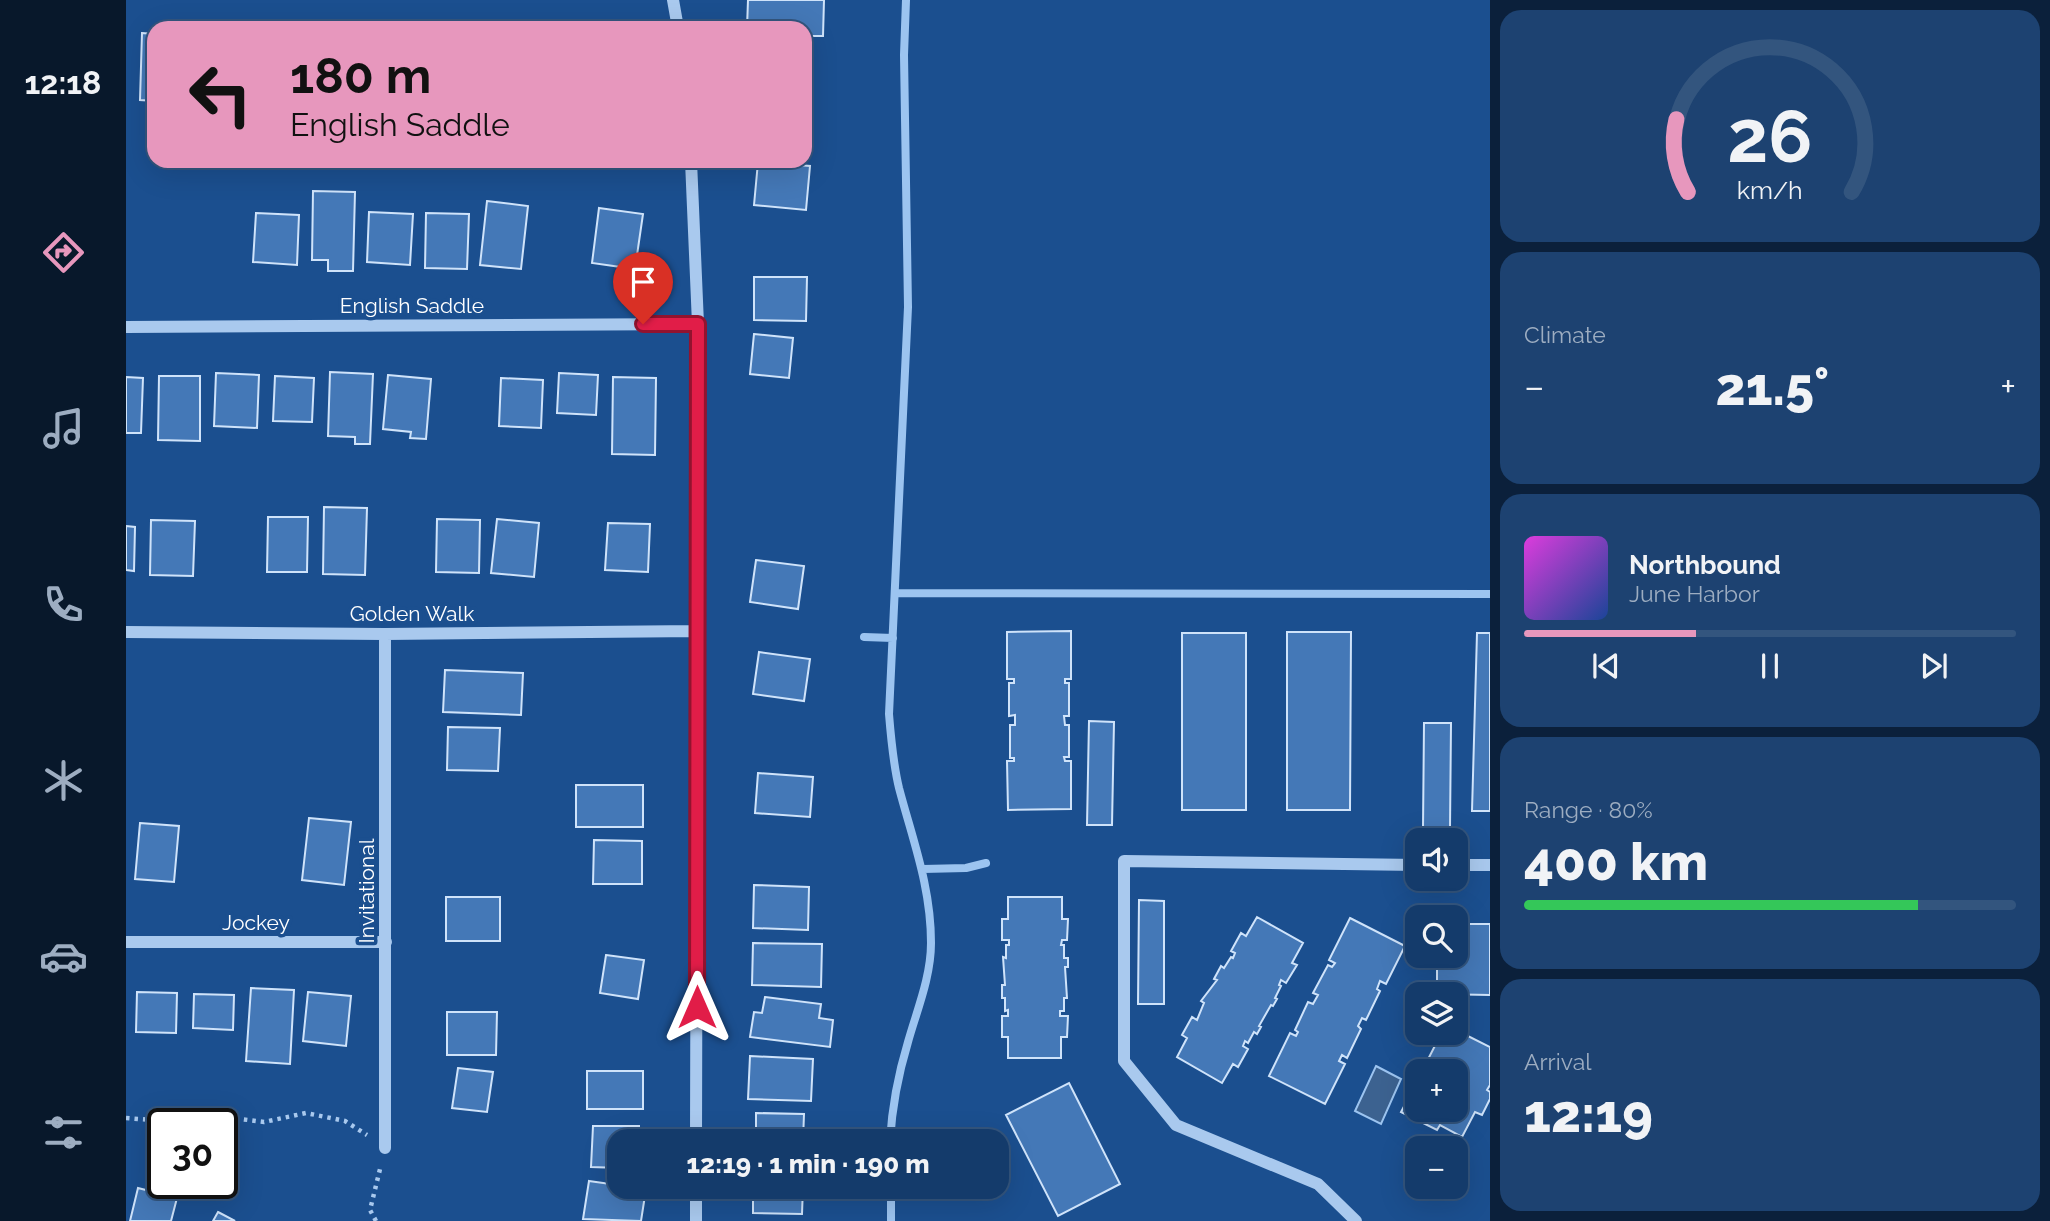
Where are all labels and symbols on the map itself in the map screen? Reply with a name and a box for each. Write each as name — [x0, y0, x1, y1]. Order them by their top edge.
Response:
pin — [613, 252, 673, 324]
street label: English Saddle — [340, 293, 484, 318]
street label: Golden Walk — [350, 601, 474, 626]
street label: Invitational — [354, 838, 379, 943]
street label: Jockey — [222, 910, 290, 935]
position arrow — [660, 970, 734, 1044]
speed limit sign: 30 — [147, 1108, 238, 1199]

